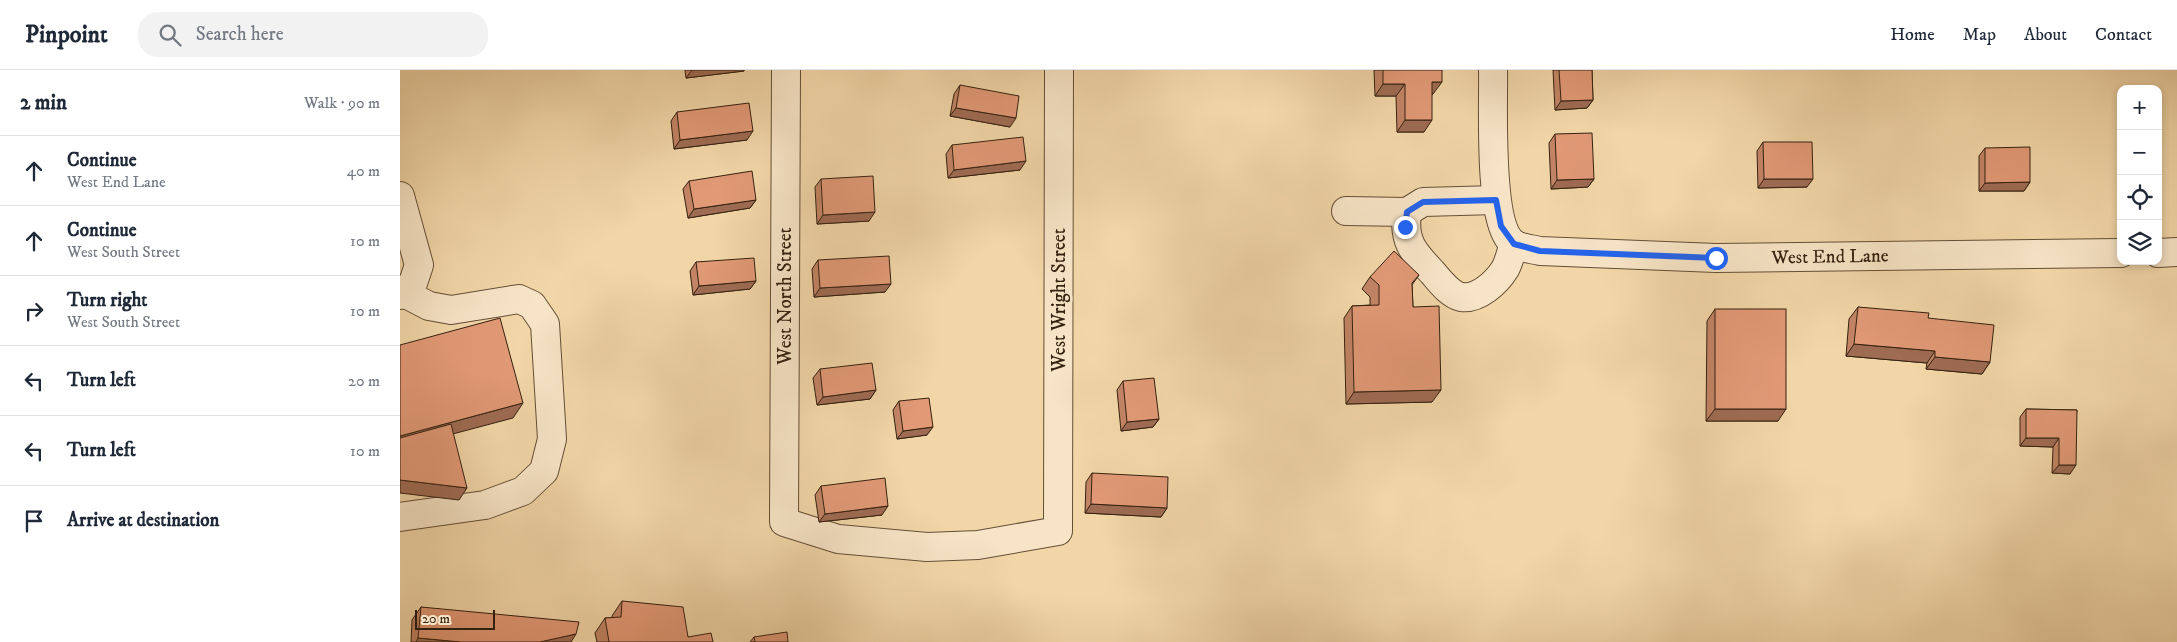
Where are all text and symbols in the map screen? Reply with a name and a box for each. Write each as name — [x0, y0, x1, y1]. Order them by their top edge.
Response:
search box — [138, 12, 488, 57]
text: Pinpoint — [25, 20, 108, 50]
icon: search — [156, 21, 184, 49]
text: Search here — [196, 23, 284, 46]
text: Home — [1890, 24, 1935, 46]
text: Map — [1963, 24, 1996, 46]
text: About — [2024, 24, 2067, 46]
text: Contact — [2095, 24, 2152, 46]
map controls — [2117, 85, 2162, 265]
button: + — [2117, 85, 2162, 130]
text: 2 min — [20, 90, 67, 116]
text: Walk · 90 m — [304, 93, 380, 113]
button: − — [2117, 130, 2162, 175]
text: Continue — [67, 149, 137, 172]
icon: ahead — [20, 157, 48, 185]
text: 40 m — [347, 161, 380, 181]
text: West End Lane — [67, 172, 166, 192]
button: locate — [2117, 175, 2162, 220]
route end — [1394, 216, 1417, 239]
text: Continue — [67, 219, 137, 242]
button: layers — [2117, 220, 2162, 265]
icon: ahead — [20, 227, 48, 255]
street label: West North Street — [774, 227, 797, 366]
street label: West Wright Street — [1048, 228, 1071, 373]
text: 10 m — [350, 231, 380, 251]
text: West South Street — [67, 242, 180, 262]
street label: West End Lane — [1770, 244, 1889, 270]
route start — [1705, 247, 1728, 270]
text: Turn right — [67, 289, 147, 312]
icon: right — [20, 297, 48, 325]
text: 10 m — [350, 301, 380, 321]
text: West South Street — [67, 312, 180, 332]
icon: left — [20, 367, 48, 395]
text: Turn left — [67, 369, 136, 392]
text: 20 m — [348, 371, 380, 391]
icon: left — [20, 437, 48, 465]
text: Turn left — [67, 439, 136, 462]
text: 10 m — [350, 441, 380, 461]
icon: arrive — [20, 507, 48, 535]
text: Arrive at destination — [67, 509, 219, 532]
scale bar — [415, 607, 495, 630]
text: 20 m — [422, 610, 450, 628]

